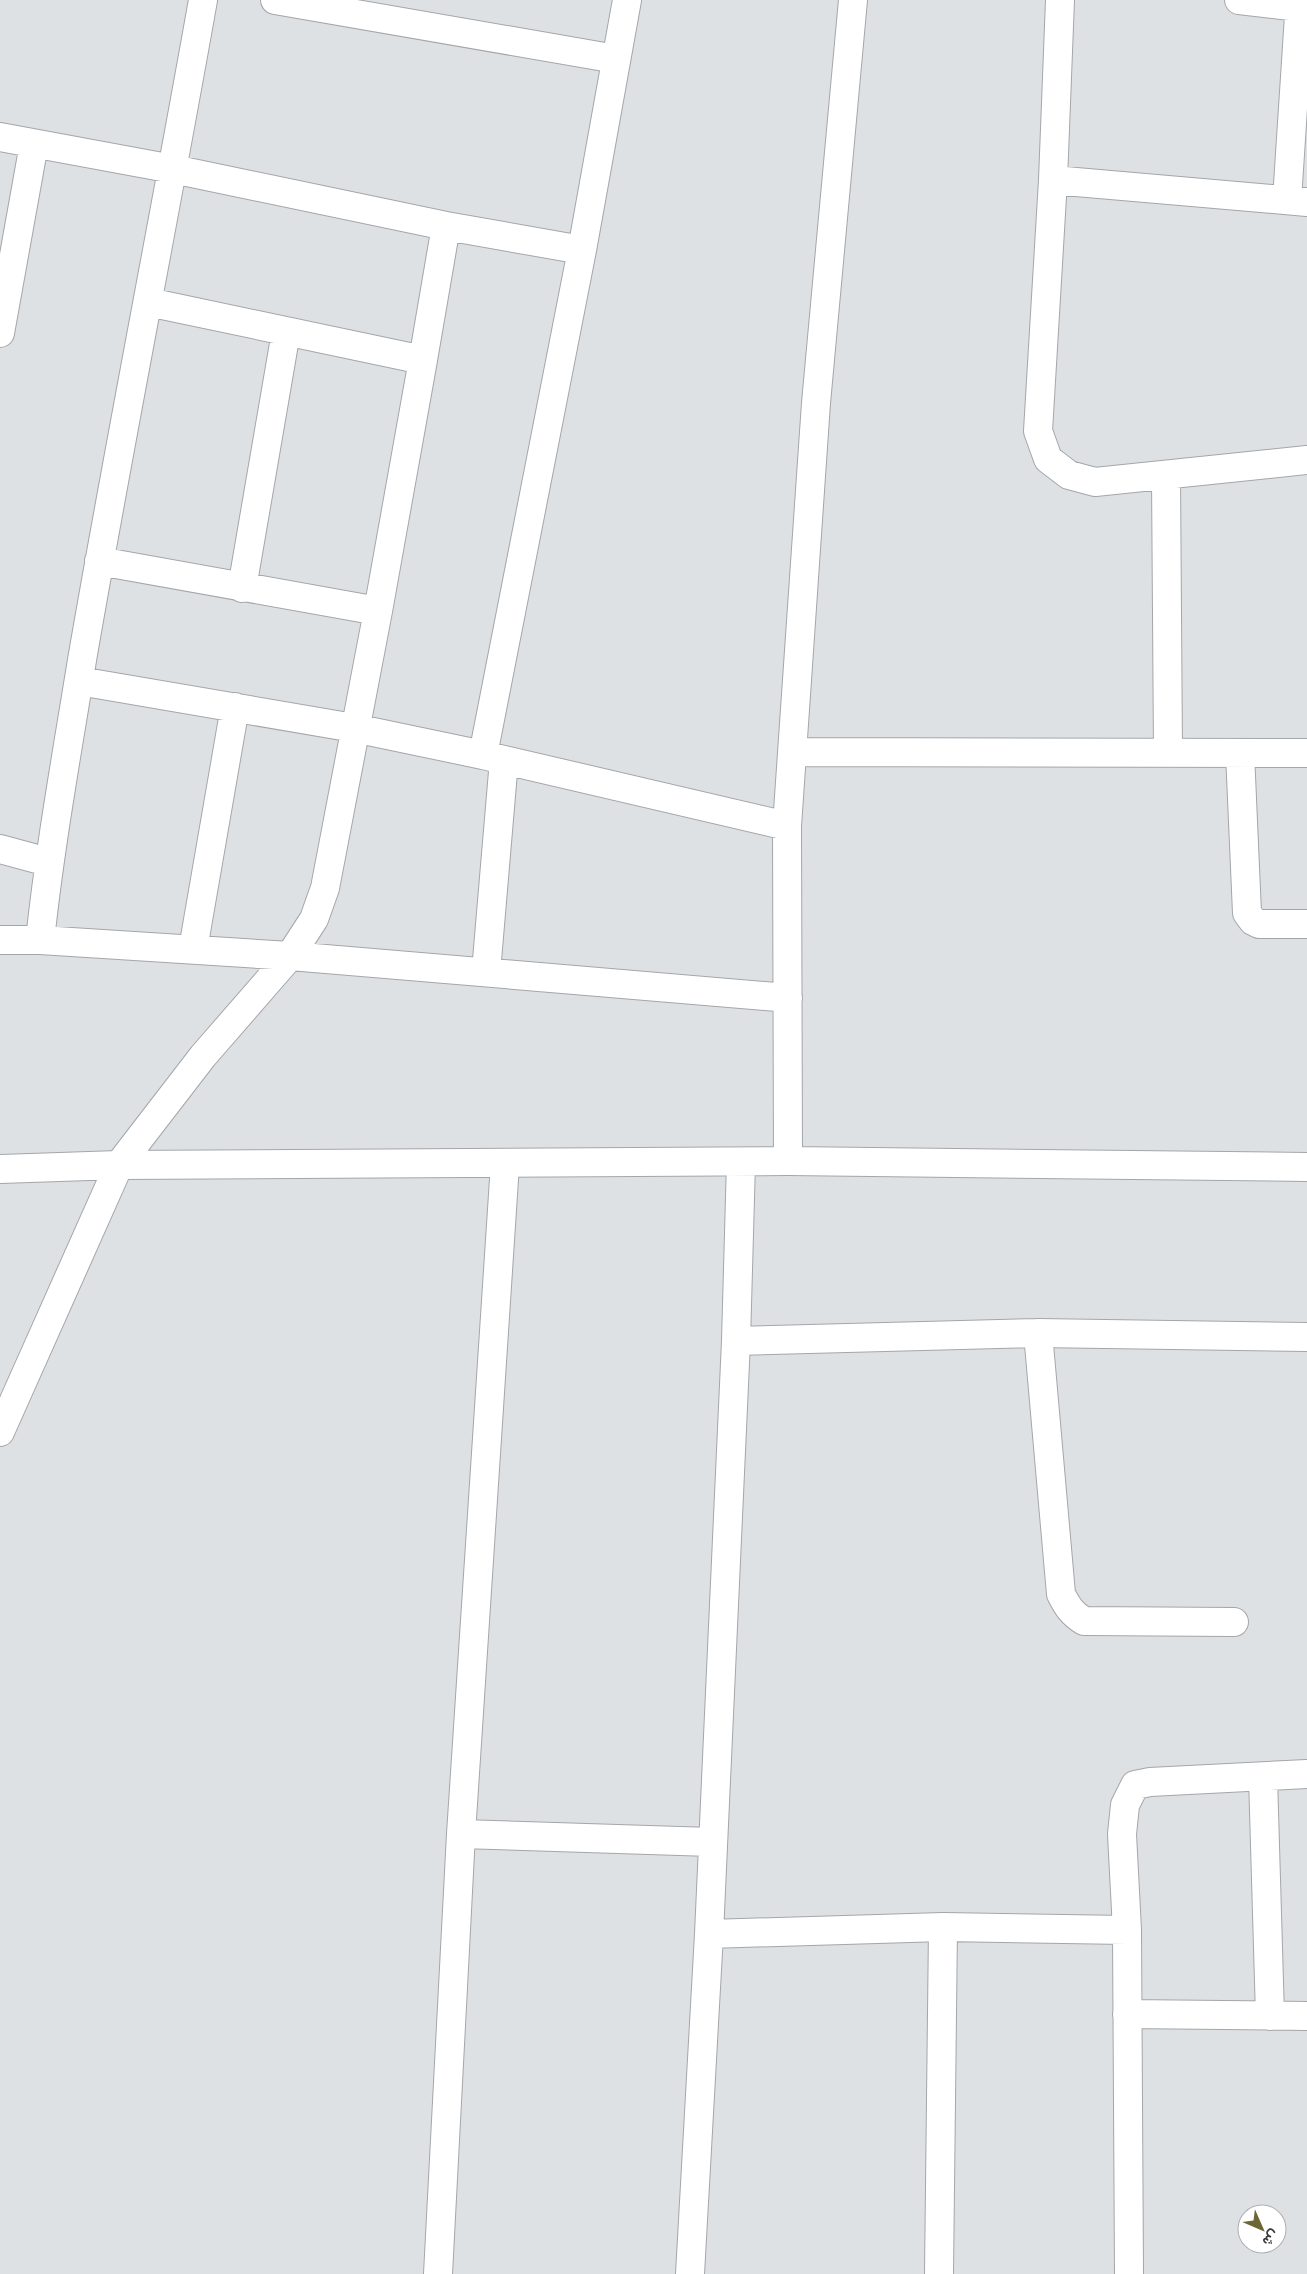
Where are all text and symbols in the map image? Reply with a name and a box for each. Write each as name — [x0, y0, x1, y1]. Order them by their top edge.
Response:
north arrow — [1237, 2204, 1287, 2254]
text: ش — [1259, 2226, 1283, 2250]

